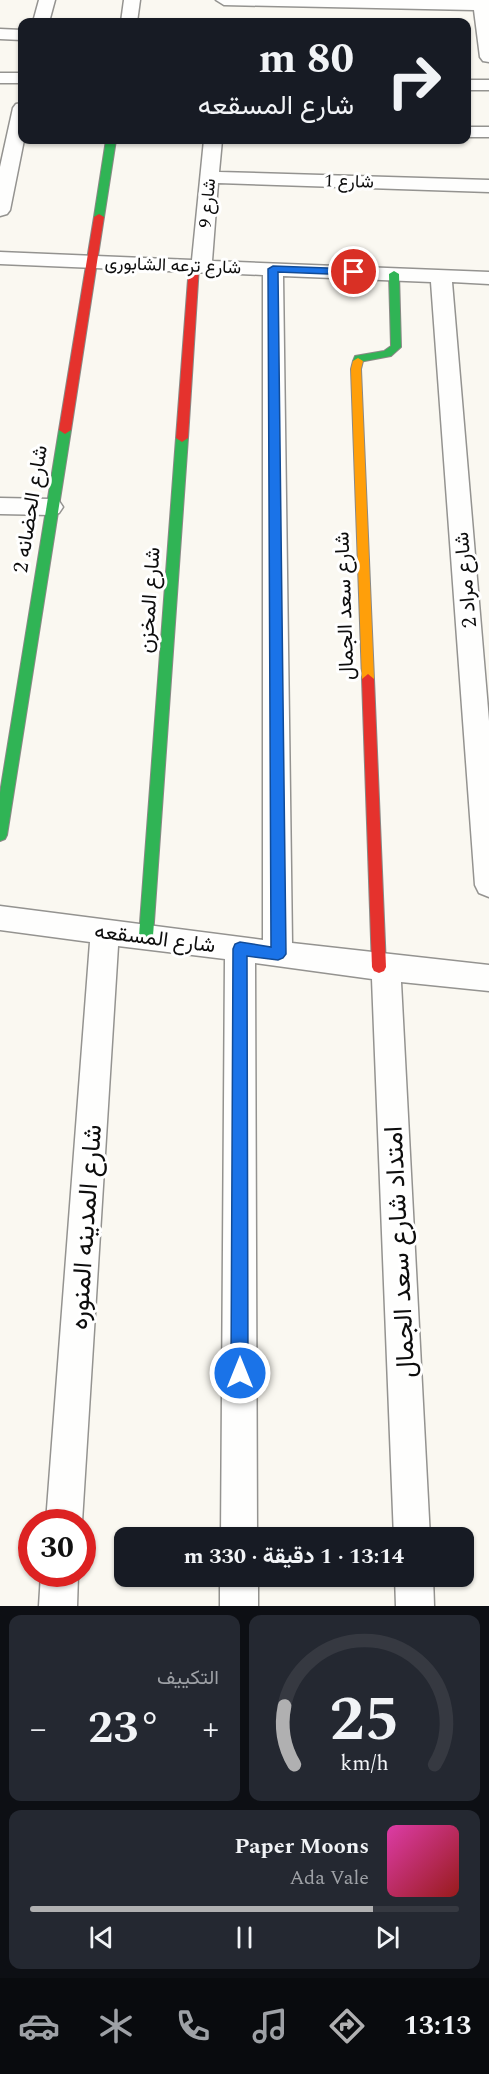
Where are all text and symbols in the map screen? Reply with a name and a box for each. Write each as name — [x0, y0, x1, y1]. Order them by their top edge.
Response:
text: 80 m — [259, 28, 354, 91]
icon: right — [375, 42, 453, 120]
text: شارع المسقعه — [198, 85, 354, 127]
street label: شارع 1 — [324, 167, 374, 196]
street label: شارع 9 — [192, 177, 223, 229]
pin — [328, 246, 379, 297]
street label: شارع ترعه الشابورى — [104, 250, 242, 281]
icon: arrive — [337, 255, 370, 288]
street label: شارع الحضانه 2 — [5, 443, 57, 575]
street label: شارع سعد الجمال — [326, 531, 364, 681]
street label: شارع مراد 2 — [446, 531, 486, 629]
street label: شارع المخزن — [130, 546, 170, 654]
street label: شارع المسقعه — [93, 916, 217, 962]
street label: شارع المدينه المنوره — [59, 1123, 113, 1331]
street label: امتداد شارع سعد الجمال — [373, 1125, 427, 1379]
position arrow — [208, 1341, 272, 1405]
speed limit sign: 30 — [18, 1509, 96, 1587]
text: 13:14 · 1 دقيقة · 330 m — [184, 1540, 404, 1573]
text: التكييف — [157, 1663, 219, 1693]
text: 25 — [329, 1673, 400, 1768]
text: 23° — [88, 1694, 161, 1763]
text: − — [30, 1704, 47, 1754]
text: + — [203, 1704, 219, 1754]
text: km/h — [340, 1747, 389, 1780]
text: Paper Moons — [234, 1830, 369, 1863]
text: Ada Vale — [289, 1863, 369, 1893]
icon: previous — [85, 1921, 118, 1954]
icon: pause — [228, 1921, 261, 1954]
icon: next — [371, 1921, 404, 1954]
icon: car — [18, 2005, 60, 2047]
icon: climate — [95, 2005, 137, 2047]
icon: phone — [172, 2005, 214, 2047]
icon: music — [249, 2005, 291, 2047]
icon: directions — [326, 2005, 368, 2047]
text: 13:13 — [404, 2005, 471, 2047]

